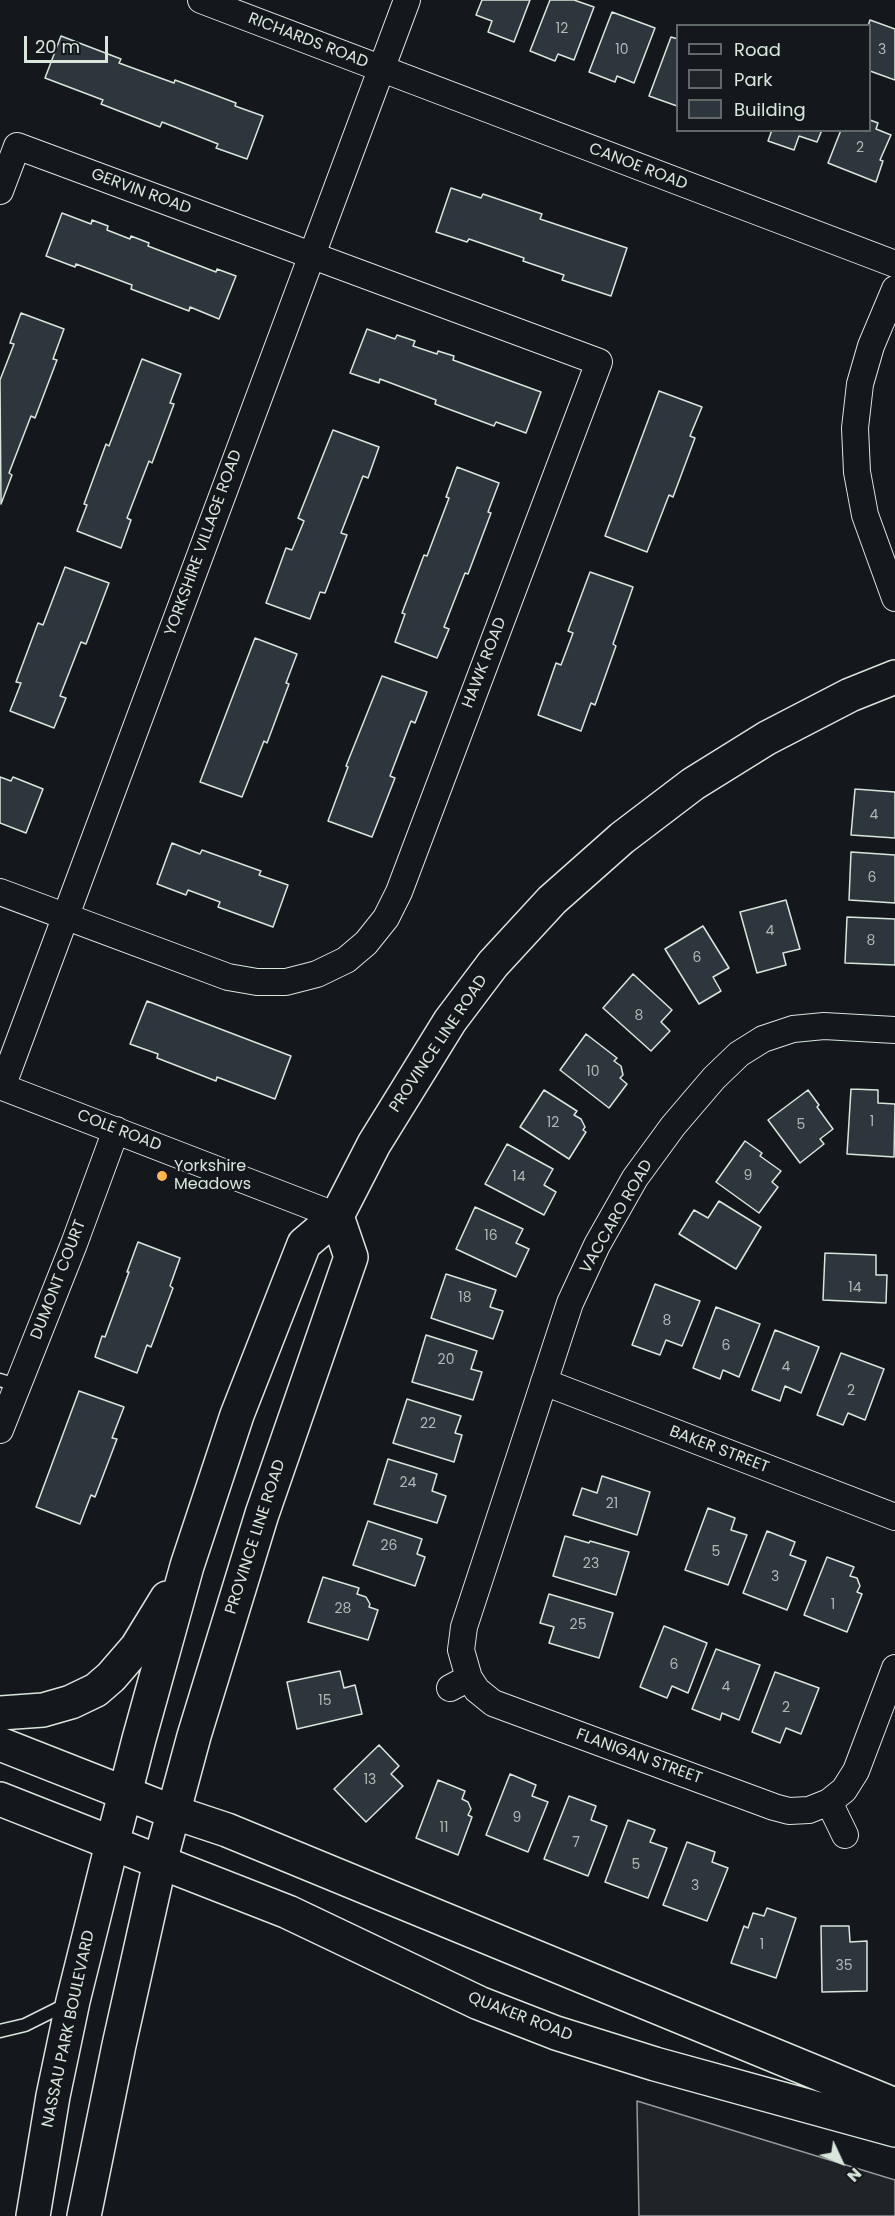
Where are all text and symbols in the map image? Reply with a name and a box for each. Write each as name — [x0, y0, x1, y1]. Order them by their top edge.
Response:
street label: RICHARDS ROAD — [245, 9, 371, 73]
house number: 12 — [556, 21, 568, 37]
scale bar — [27, 24, 111, 62]
legend — [676, 24, 871, 132]
text: 20 m — [35, 34, 80, 59]
text: Road — [734, 37, 781, 62]
house number: 10 — [615, 42, 629, 58]
house number: 3 — [878, 42, 886, 58]
text: Park — [734, 67, 773, 92]
text: Building — [734, 97, 806, 122]
street label: CANOE ROAD — [586, 139, 690, 195]
house number: 2 — [856, 140, 864, 156]
street label: GERVIN ROAD — [88, 165, 194, 219]
street label: YORKSHIRE VILLAGE ROAD — [161, 447, 247, 639]
street label: HAWK ROAD — [459, 615, 511, 711]
house number: 4 — [870, 807, 878, 823]
house number: 6 — [868, 870, 876, 886]
house number: 4 — [766, 923, 774, 939]
house number: 8 — [867, 933, 875, 949]
house number: 6 — [693, 950, 701, 966]
street label: PROVINCE LINE ROAD — [386, 972, 492, 1116]
house number: 8 — [635, 1008, 643, 1024]
house number: 10 — [586, 1064, 600, 1080]
street label: COLE ROAD — [74, 1106, 164, 1156]
house number: 1 — [870, 1114, 874, 1130]
house number: 12 — [547, 1115, 559, 1131]
house number: 5 — [797, 1117, 805, 1133]
place label: Yorkshire Meadows — [174, 1157, 251, 1195]
street label: VACCARO ROAD — [577, 1157, 657, 1277]
house number: 9 — [744, 1168, 752, 1184]
marker: Yorkshire Meadows — [155, 1169, 169, 1183]
house number: 14 — [512, 1169, 526, 1185]
street label: DUMONT COURT — [27, 1217, 91, 1343]
house number: 16 — [484, 1228, 498, 1244]
house number: 14 — [848, 1280, 862, 1296]
house number: 18 — [458, 1290, 472, 1306]
house number: 8 — [663, 1313, 671, 1329]
house number: 6 — [722, 1338, 730, 1354]
house number: 20 — [438, 1352, 454, 1368]
house number: 4 — [782, 1359, 790, 1375]
house number: 2 — [847, 1383, 855, 1399]
house number: 22 — [420, 1416, 436, 1432]
street label: BAKER STREET — [666, 1422, 772, 1478]
street label: PROVINCE LINE ROAD — [222, 1457, 290, 1617]
house number: 24 — [400, 1475, 416, 1491]
house number: 21 — [606, 1496, 618, 1512]
house number: 26 — [381, 1538, 397, 1554]
house number: 5 — [712, 1544, 720, 1560]
house number: 23 — [583, 1556, 599, 1572]
house number: 3 — [771, 1569, 779, 1585]
house number: 1 — [831, 1597, 835, 1613]
house number: 28 — [335, 1601, 351, 1617]
house number: 25 — [570, 1617, 586, 1633]
house number: 6 — [670, 1657, 678, 1673]
house number: 4 — [722, 1679, 730, 1695]
house number: 15 — [318, 1693, 332, 1709]
house number: 2 — [782, 1700, 790, 1716]
street label: FLANIGAN STREET — [573, 1725, 705, 1789]
house number: 13 — [364, 1772, 376, 1788]
house number: 9 — [513, 1810, 521, 1826]
house number: 11 — [440, 1820, 448, 1836]
house number: 7 — [572, 1835, 580, 1851]
house number: 5 — [632, 1857, 640, 1873]
house number: 3 — [691, 1878, 699, 1894]
street label: NASSAU PARK BOULEVARD — [39, 1929, 99, 2129]
house number: 1 — [760, 1937, 764, 1953]
house number: 35 — [835, 1958, 853, 1974]
street label: QUAKER ROAD — [465, 1988, 575, 2046]
north arrow — [811, 2132, 871, 2192]
text: N — [842, 2163, 867, 2187]

